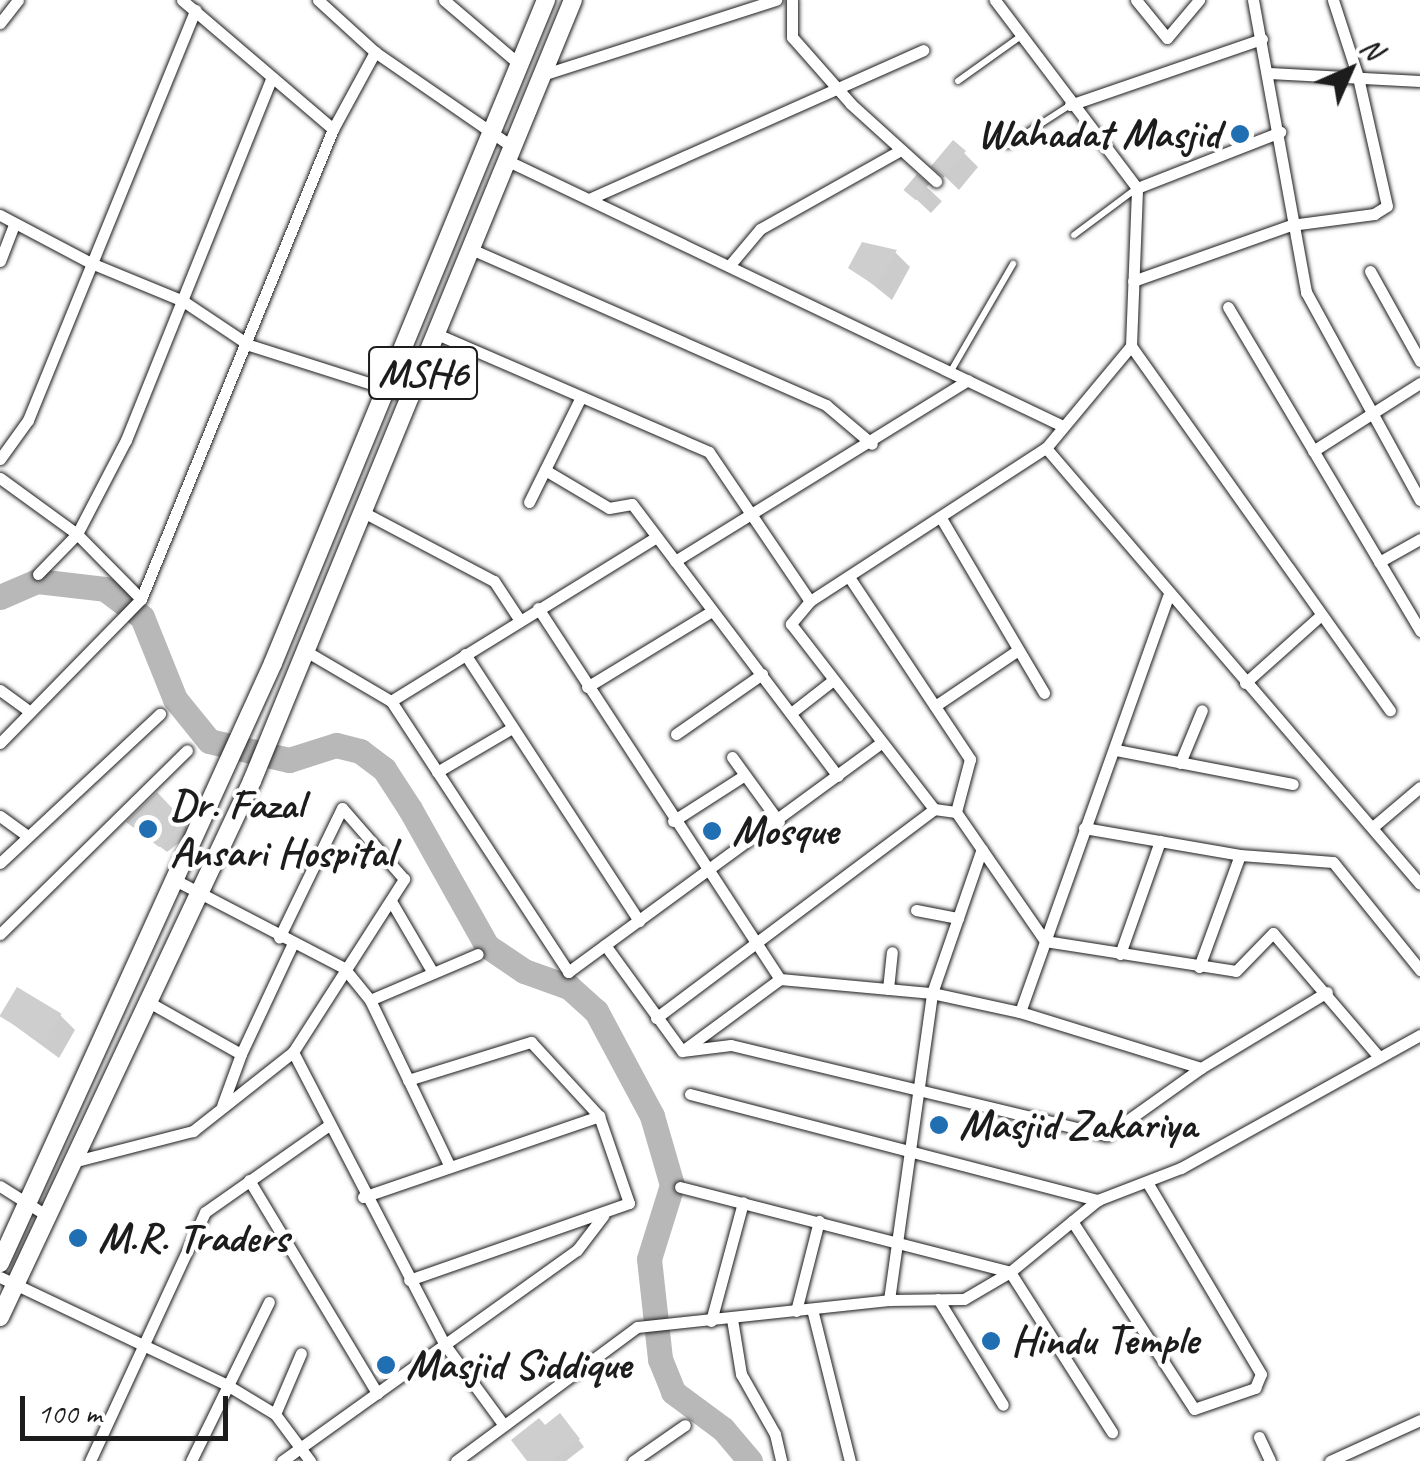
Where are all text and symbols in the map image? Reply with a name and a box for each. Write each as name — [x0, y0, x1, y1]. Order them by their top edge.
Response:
north arrow — [1300, 20, 1400, 120]
text: N — [1353, 30, 1390, 67]
place label: Wahadat Masjid — [977, 109, 1220, 159]
marker: Wahadat Masjid — [1229, 123, 1251, 145]
road number: MSH6 — [368, 338, 478, 408]
place label: Dr. Fazal Ansari Hospital — [170, 780, 394, 878]
place label: Mosque — [732, 806, 838, 856]
marker: Dr. Fazal Ansari Hospital — [135, 816, 161, 842]
marker: Mosque — [701, 820, 723, 842]
place label: Masjid Zakariya — [959, 1100, 1196, 1150]
marker: Masjid Zakariya — [928, 1114, 950, 1136]
place label: M.R. Traders — [98, 1213, 289, 1263]
marker: M.R. Traders — [67, 1227, 89, 1249]
place label: Hindu Temple — [1011, 1316, 1196, 1366]
marker: Hindu Temple — [980, 1330, 1002, 1352]
place label: Masjid Siddique — [406, 1340, 632, 1390]
marker: Masjid Siddique — [375, 1354, 397, 1376]
scale bar — [25, 1376, 232, 1438]
text: 100 m — [37, 1394, 102, 1432]

